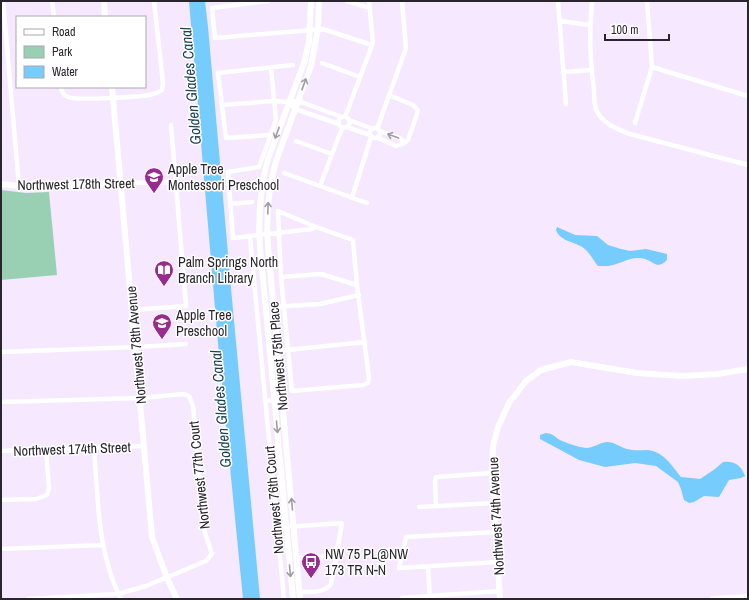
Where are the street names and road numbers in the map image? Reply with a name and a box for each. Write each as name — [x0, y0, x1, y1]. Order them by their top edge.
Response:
street label: Northwest 178th Street — [17, 174, 135, 194]
street label: Northwest 78th Avenue — [122, 285, 150, 405]
street label: Northwest 75th Place — [264, 301, 292, 411]
street label: Northwest 77th Court — [184, 420, 214, 530]
street label: Northwest 174th Street — [13, 438, 131, 460]
street label: Northwest 76th Court — [260, 445, 288, 555]
street label: Northwest 74th Avenue — [484, 456, 508, 576]

